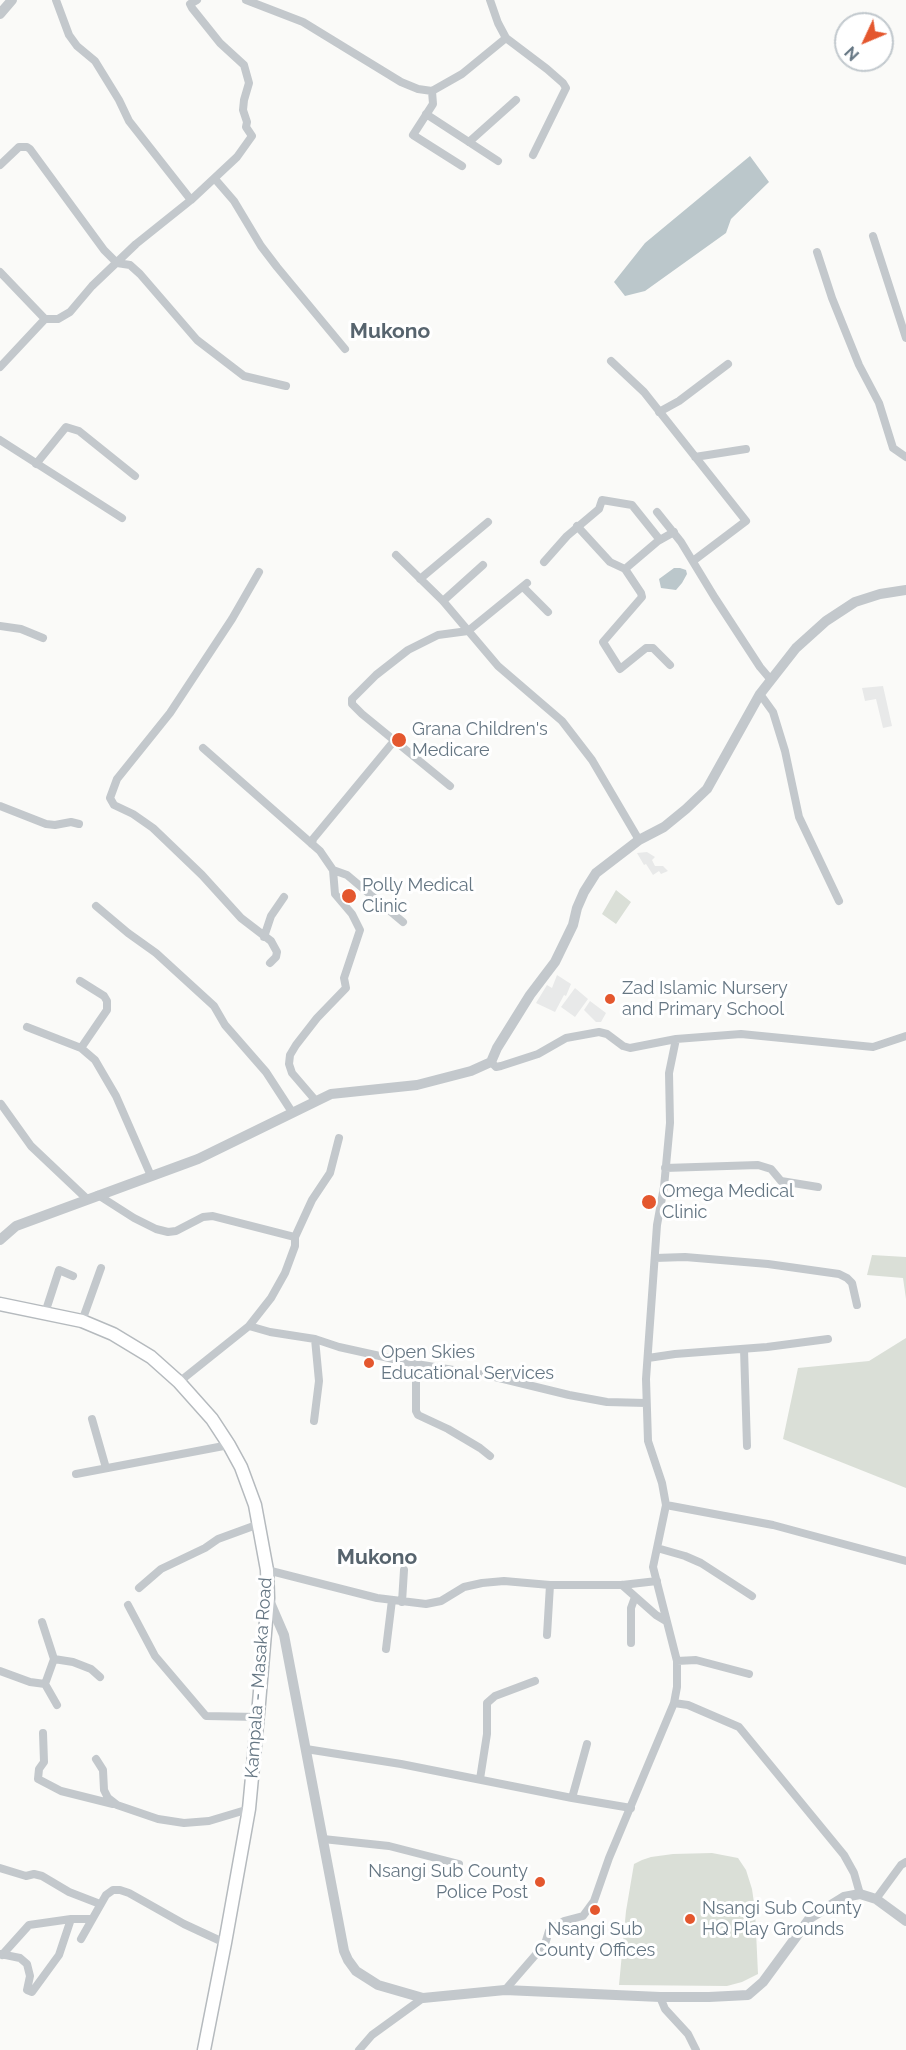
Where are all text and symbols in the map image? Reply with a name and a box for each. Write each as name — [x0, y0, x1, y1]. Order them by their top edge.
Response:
north arrow — [834, 12, 894, 72]
text: N — [841, 42, 863, 64]
district label: Mukono — [350, 319, 430, 345]
place label: Grana Children's Medicare — [412, 719, 548, 762]
marker: Grana Children's Medicare — [390, 731, 408, 749]
place label: Polly Medical Clinic — [362, 875, 473, 918]
marker: Polly Medical Clinic — [340, 887, 358, 905]
place label: Zad Islamic Nursery and Primary School — [622, 978, 788, 1020]
marker: Zad Islamic Nursery and Primary School — [603, 992, 617, 1006]
place label: Omega Medical Clinic — [662, 1181, 794, 1224]
marker: Omega Medical Clinic — [640, 1193, 658, 1211]
place label: Open Skies Educational Services — [381, 1342, 554, 1384]
marker: Open Skies Educational Services — [362, 1356, 376, 1370]
district label: Mukono — [337, 1545, 417, 1571]
street label: Kampala - Masaka Road — [241, 1577, 277, 1779]
place label: Nsangi Sub County Police Post — [368, 1861, 528, 1904]
marker: Nsangi Sub County Police Post — [533, 1875, 547, 1889]
place label: Nsangi Sub County HQ Play Grounds — [702, 1898, 862, 1940]
marker: Nsangi Sub County Offices — [588, 1903, 602, 1917]
marker: Nsangi Sub County HQ Play Grounds — [683, 1912, 697, 1926]
place label: Nsangi Sub County Offices — [535, 1919, 655, 1962]

